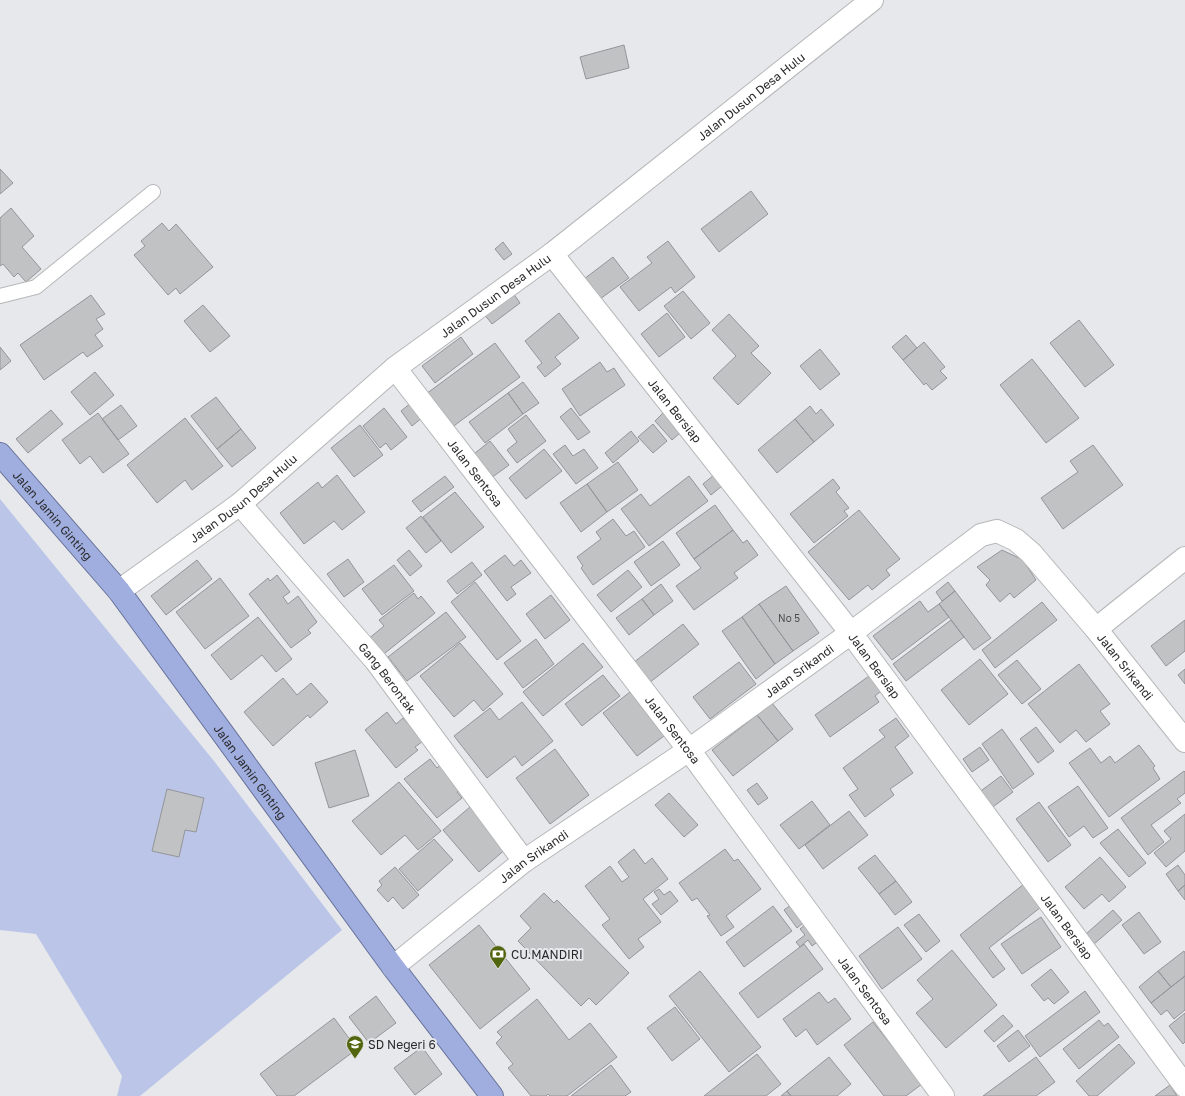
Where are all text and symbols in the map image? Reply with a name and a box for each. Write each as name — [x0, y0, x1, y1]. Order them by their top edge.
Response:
street label: Jalan Dusun Desa Hulu — [694, 49, 808, 144]
street label: Jalan Dusun Desa Hulu — [437, 250, 553, 340]
street label: Jalan Bersiap — [645, 375, 705, 445]
street label: Jalan Sentosa — [445, 436, 506, 510]
street label: Jalan Dusun Desa Hulu — [186, 450, 300, 545]
street label: Jalan Jamin Ginting — [10, 467, 96, 563]
house number: No 5 — [778, 612, 800, 624]
street label: Jalan Bersiap — [846, 630, 904, 701]
street label: Jalan Srikandi — [1094, 630, 1157, 703]
street label: Gang Berontak — [356, 639, 420, 716]
street label: Jalan Srikandi — [762, 641, 836, 701]
street label: Jalan Sentosa — [642, 692, 704, 766]
street label: Jalan Jamin Ginting — [211, 721, 290, 822]
street label: Jalan Srikandi — [496, 826, 571, 886]
street label: Jalan Bersiap — [1038, 890, 1096, 962]
bank icon: CU.MANDIRI — [488, 944, 508, 969]
place label: CU.MANDIRI — [511, 947, 583, 962]
street label: Jalan Sentosa — [835, 953, 896, 1028]
school or university icon: SD Negeri 6 — [345, 1034, 365, 1059]
place label: SD Negeri 6 — [368, 1037, 436, 1052]

